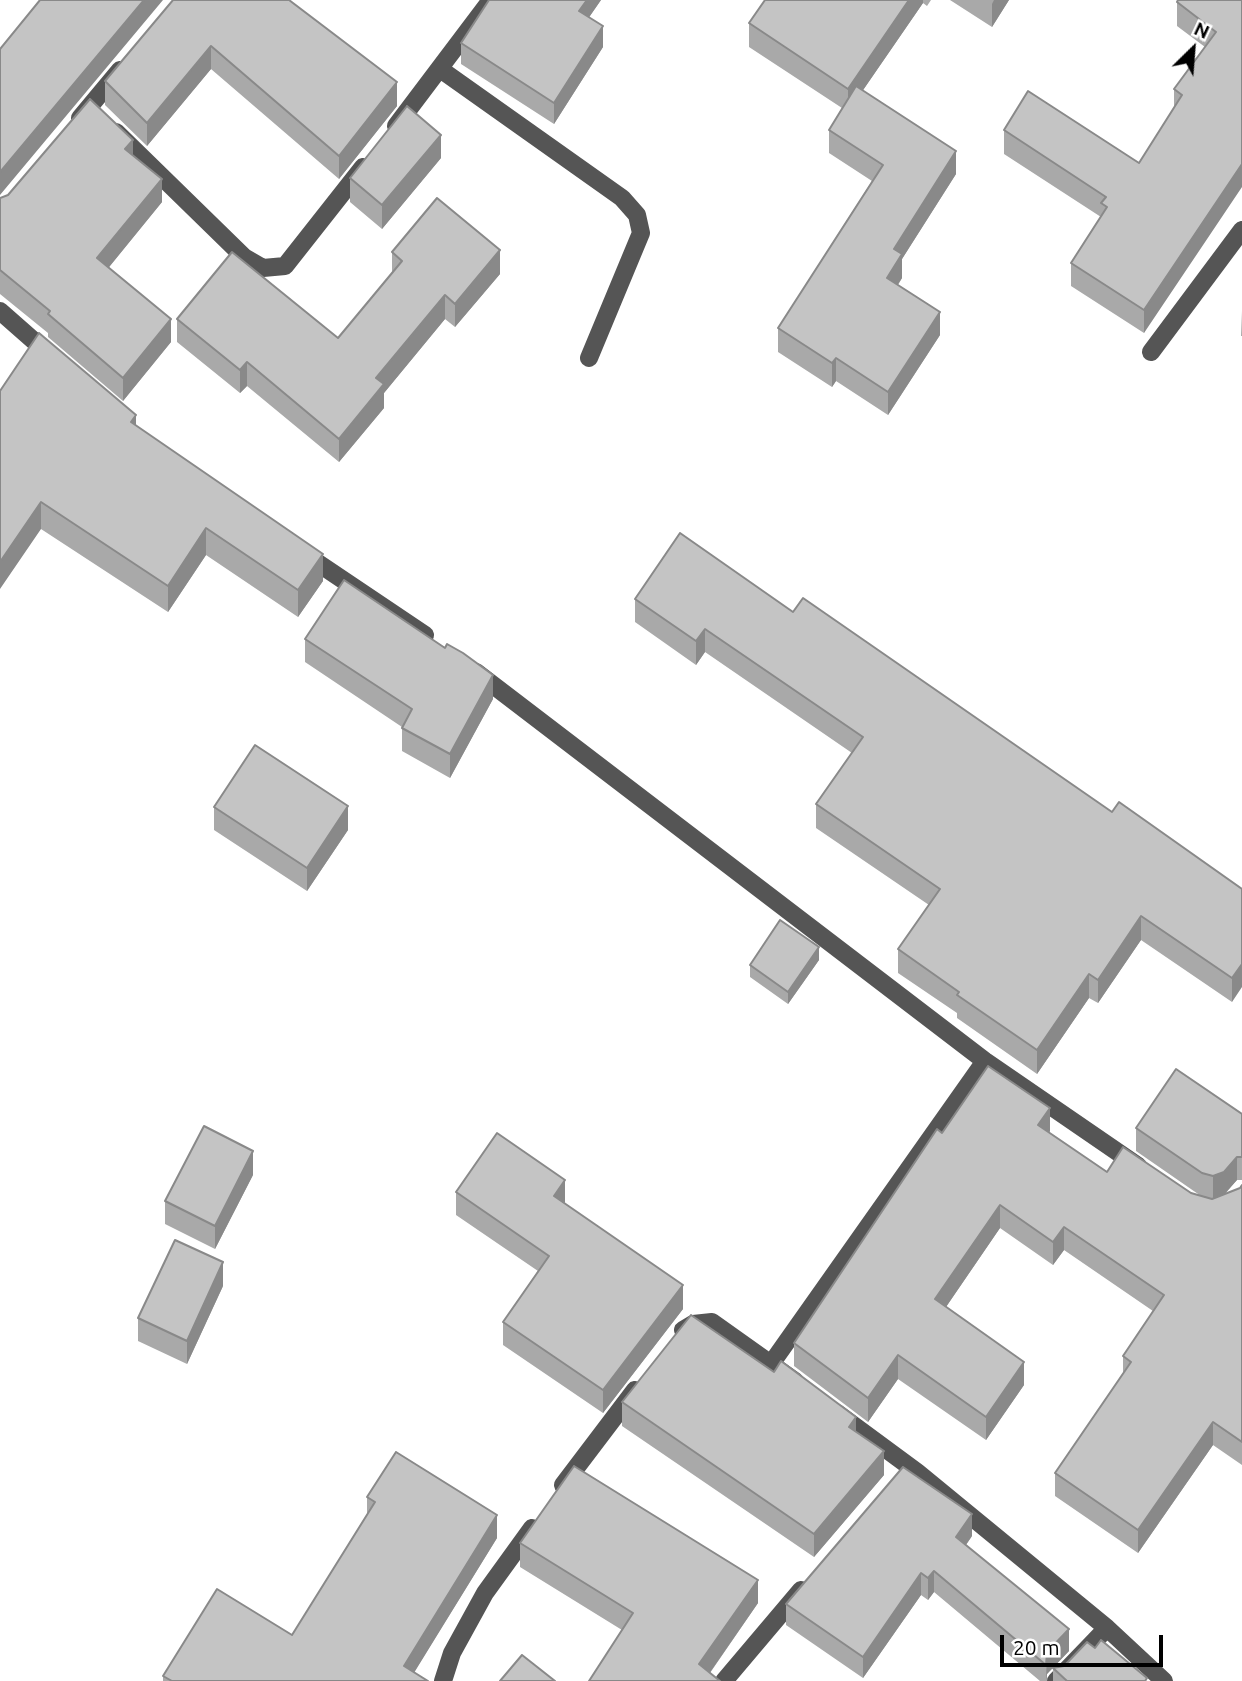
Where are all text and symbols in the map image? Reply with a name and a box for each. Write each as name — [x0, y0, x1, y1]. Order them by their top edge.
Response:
north arrow — [1158, 14, 1228, 84]
text: N — [1191, 17, 1213, 43]
scale bar — [1004, 1622, 1167, 1666]
text: 20 m — [1013, 1635, 1060, 1659]

